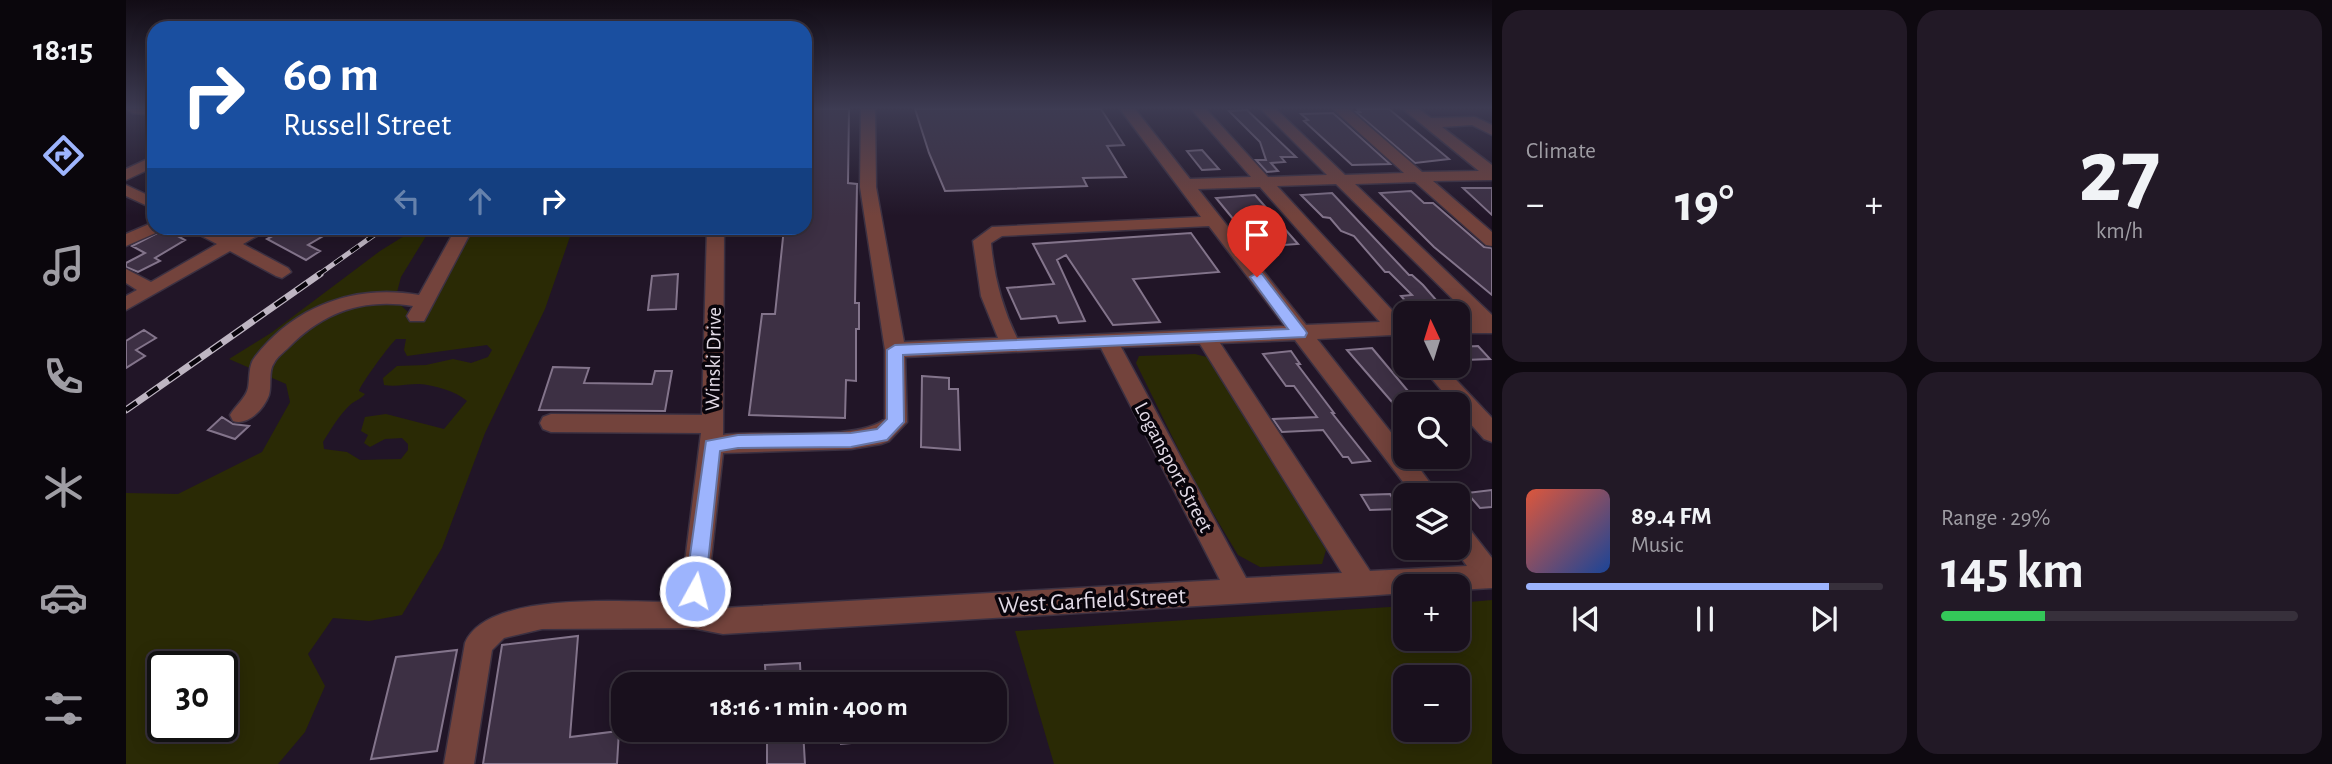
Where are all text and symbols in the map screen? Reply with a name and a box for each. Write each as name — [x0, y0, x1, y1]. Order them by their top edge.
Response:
text: 18:15 — [33, 34, 93, 66]
icon: right — [168, 49, 259, 140]
text: 60 m — [283, 51, 379, 100]
text: Russell Street — [283, 109, 451, 141]
text: 27 — [2078, 127, 2161, 218]
icon: directions — [39, 131, 88, 180]
text: Climate — [1526, 140, 1596, 163]
text: 19° — [1675, 178, 1734, 230]
icon: left — [388, 182, 426, 220]
icon: ahead — [461, 182, 499, 220]
icon: right — [534, 182, 572, 220]
text: − — [1526, 186, 1544, 224]
text: + — [1865, 186, 1883, 224]
pin — [1227, 205, 1287, 277]
icon: arrive — [1238, 216, 1276, 254]
text: km/h — [2096, 220, 2143, 243]
icon: music — [39, 241, 88, 290]
north arrow — [1393, 301, 1470, 378]
map controls — [1393, 301, 1470, 742]
street label: Winski Drive — [702, 307, 725, 411]
icon: phone — [39, 352, 88, 401]
button: search — [1393, 392, 1470, 469]
street label: Logansport Street — [1130, 399, 1217, 536]
icon: climate — [39, 463, 88, 512]
button: layers — [1393, 483, 1470, 560]
text: 89.4 FM — [1631, 503, 1712, 529]
text: Range · 29% — [1941, 507, 2050, 530]
text: Music — [1631, 534, 1683, 557]
text: 145 km — [1941, 545, 2084, 597]
position arrow — [658, 554, 732, 628]
icon: car — [39, 573, 88, 622]
button: + — [1393, 574, 1470, 651]
street label: West Garfield Street — [998, 584, 1187, 618]
icon: previous — [1567, 600, 1605, 638]
icon: pause — [1686, 600, 1724, 638]
icon: next — [1805, 600, 1843, 638]
speed limit sign: 30 — [147, 651, 238, 742]
button: − — [1393, 665, 1470, 742]
icon: filters — [39, 684, 88, 733]
text: 18:16 · 1 min · 400 m — [710, 694, 908, 720]

